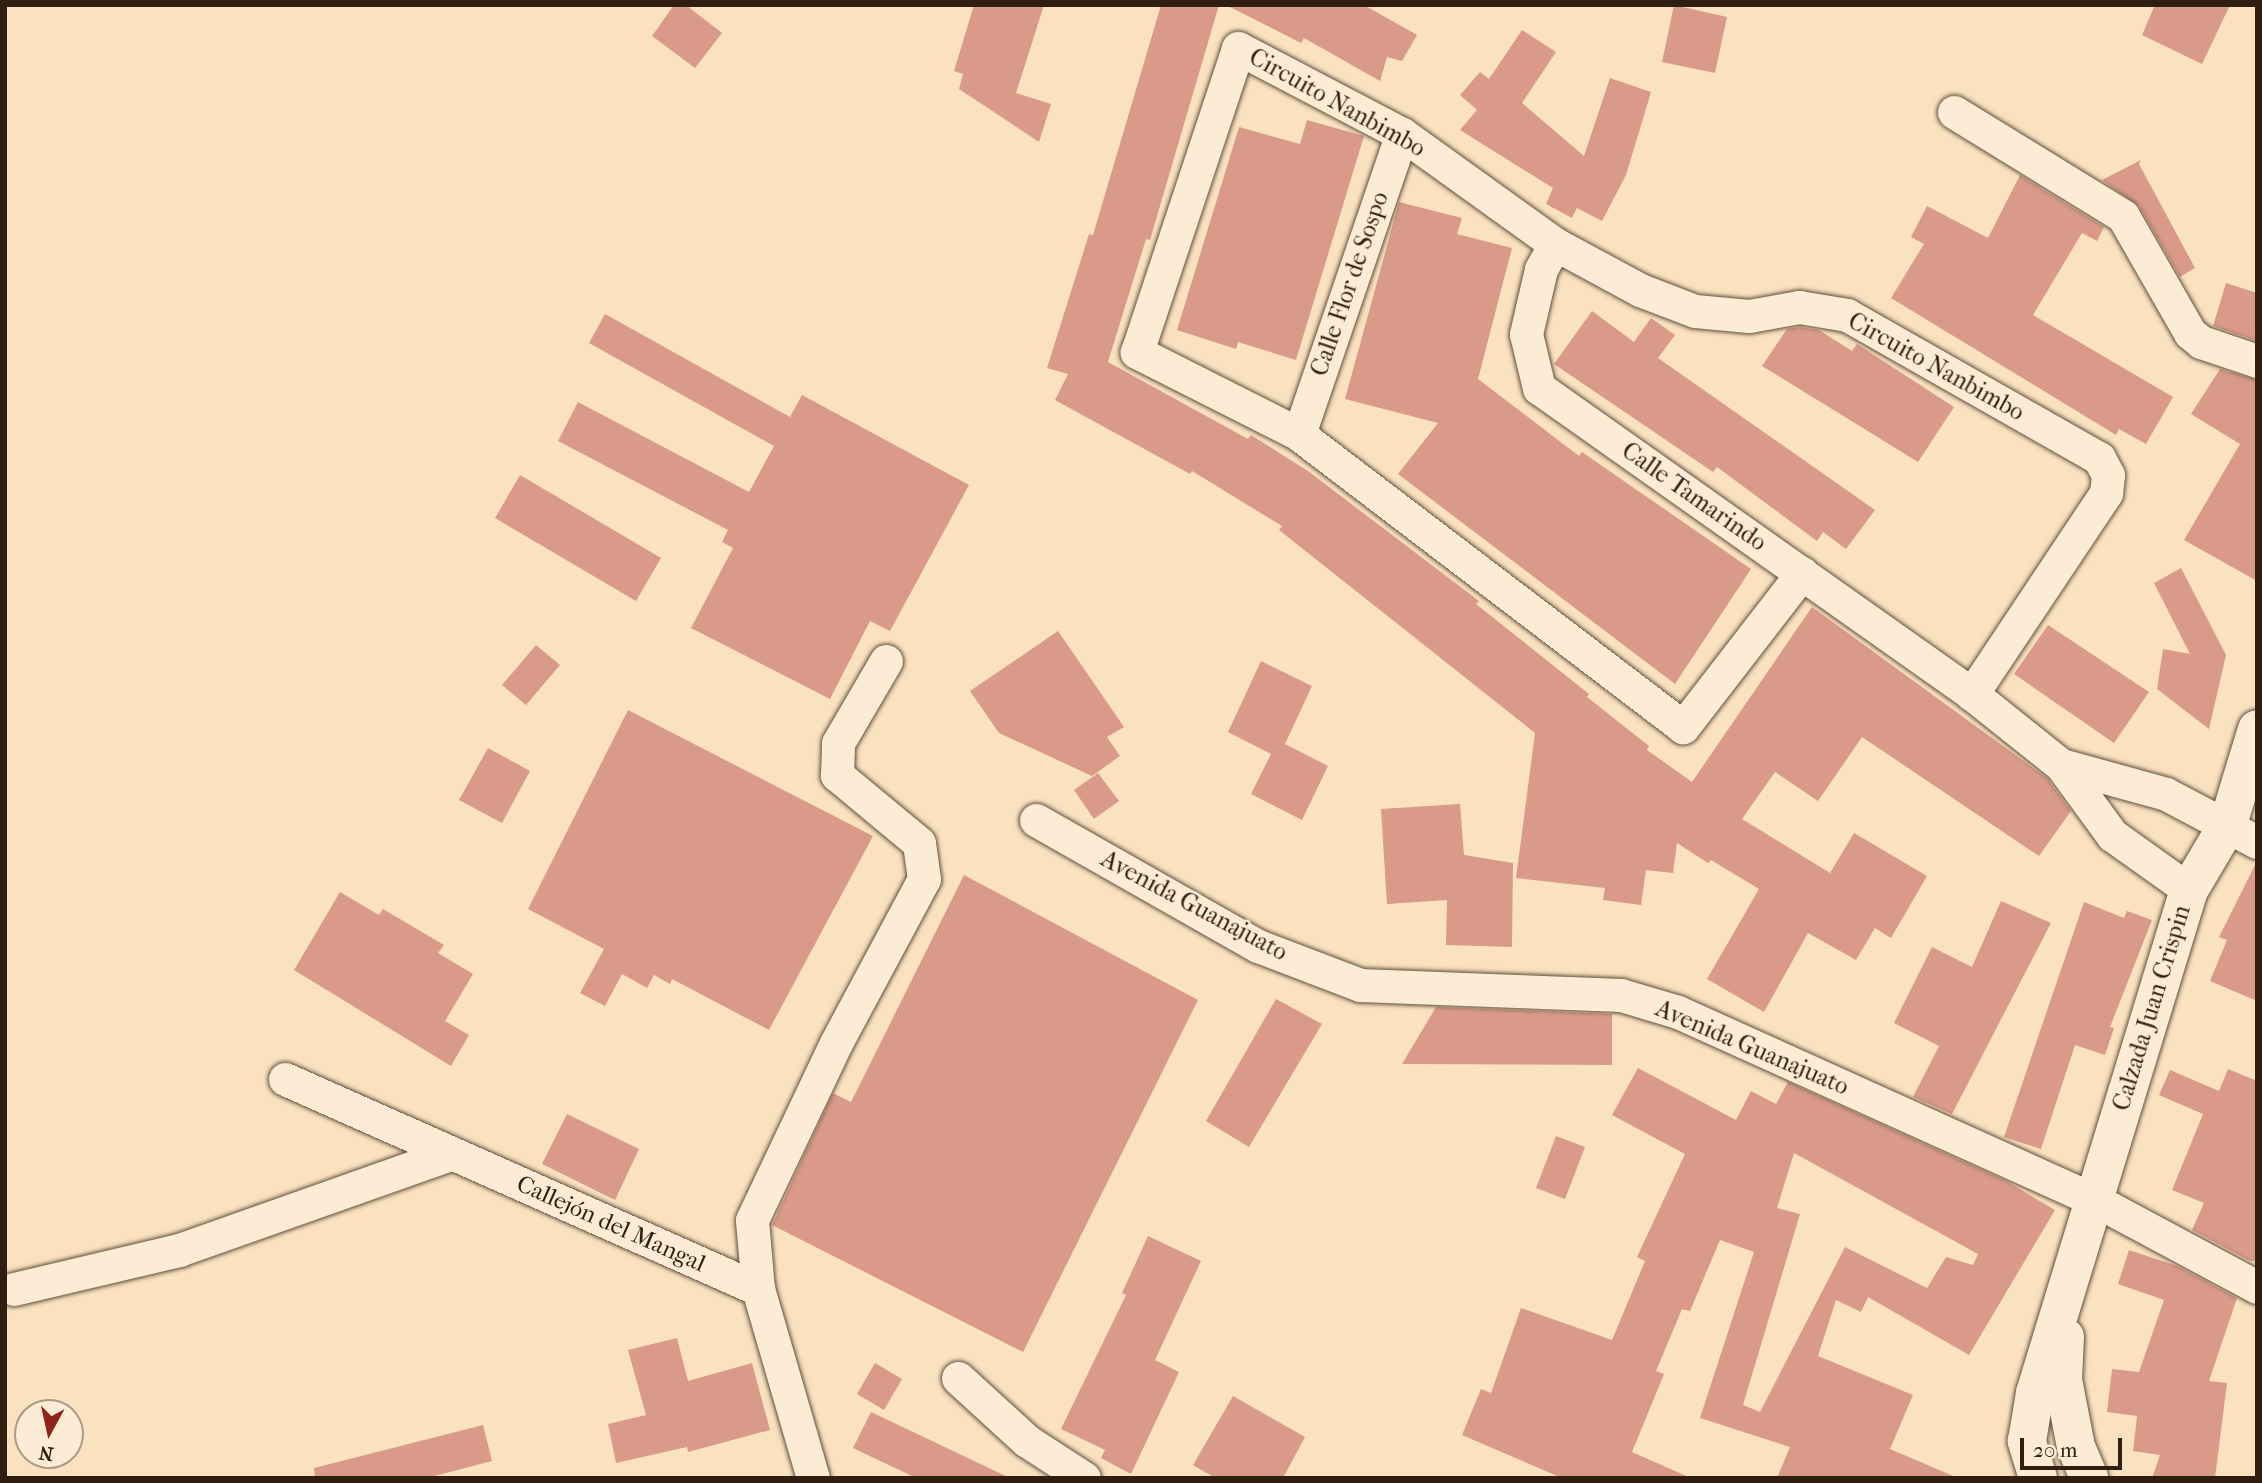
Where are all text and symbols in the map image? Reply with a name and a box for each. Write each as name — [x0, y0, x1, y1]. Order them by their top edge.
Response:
street label: Circuito Nanbimbo — [1244, 43, 1430, 163]
street label: Calle Flor de Sospo — [1305, 188, 1395, 380]
street label: Circuito Nanbimbo — [1843, 307, 2029, 427]
street label: Calle Tamarindo — [1616, 436, 1772, 558]
street label: Avenida Guanajuato — [1096, 845, 1292, 967]
street label: Calzada Juan Crispin — [2107, 902, 2197, 1114]
street label: Avenida Guanajuato — [1651, 994, 1853, 1102]
street label: Callejón del Mangal — [512, 1169, 710, 1279]
north arrow — [14, 1399, 84, 1469]
scale bar — [2024, 1424, 2126, 1468]
text: 20 m — [2033, 1438, 2077, 1462]
text: N — [38, 1441, 55, 1465]

